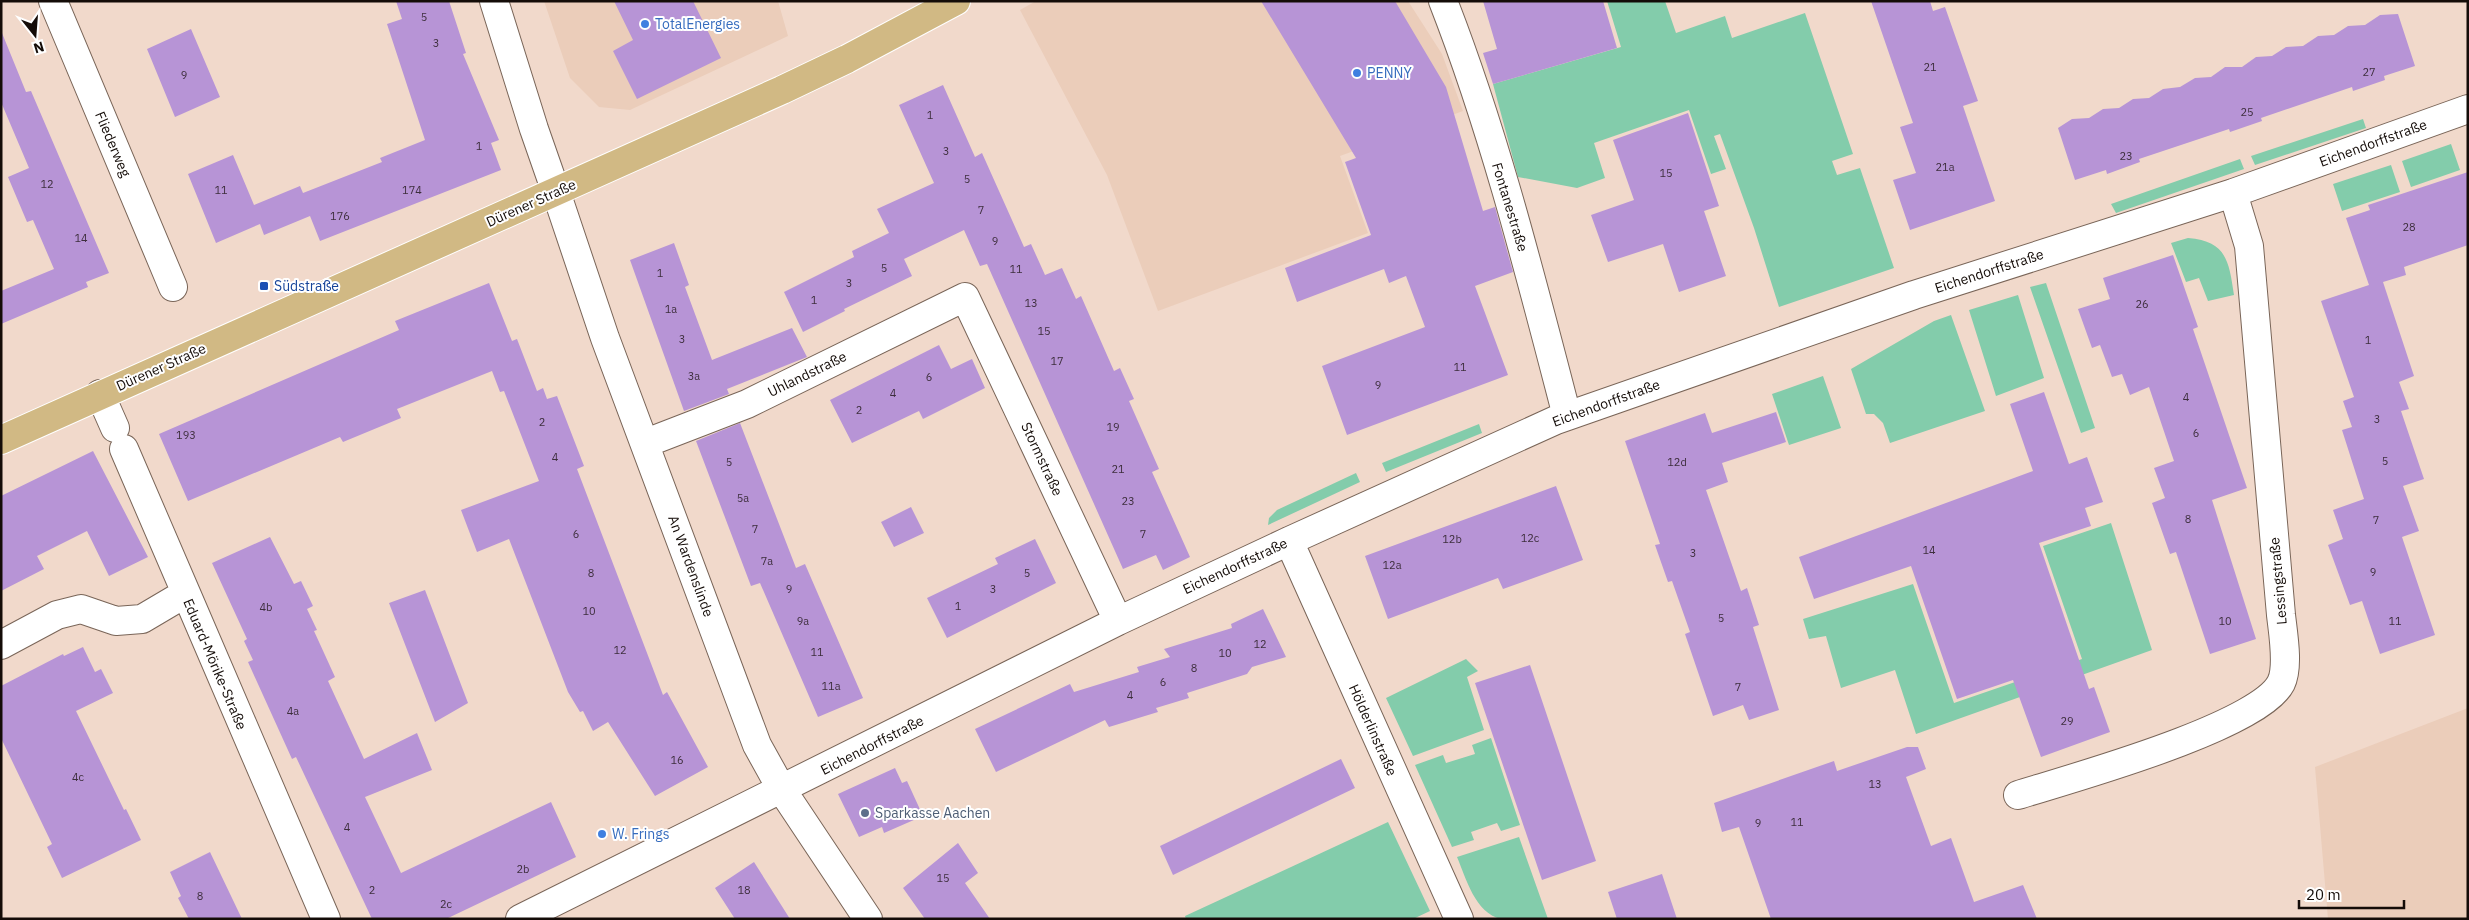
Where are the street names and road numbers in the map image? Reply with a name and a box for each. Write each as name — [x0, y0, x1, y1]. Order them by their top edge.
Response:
street label: Fliederweg — [91, 108, 135, 180]
street label: Eichendorffstraße — [2317, 115, 2430, 171]
street label: Fontanestraße — [1488, 160, 1532, 254]
street label: Dürener Straße — [483, 175, 579, 231]
street label: Eichendorffstraße — [1932, 245, 2046, 297]
street label: Dürener Straße — [113, 339, 209, 395]
street label: Uhlandstraße — [765, 347, 850, 401]
street label: Eichendorffstraße — [1550, 375, 1663, 431]
street label: Stormstraße — [1017, 419, 1067, 499]
street label: An Wardenslinde — [664, 513, 718, 620]
street label: Eichendorffstraße — [1180, 534, 1290, 598]
street label: Lessingstraße — [2265, 536, 2291, 626]
street label: Eduard-Mörike-Straße — [179, 596, 251, 733]
street label: Hölderlinstraße — [1345, 681, 1401, 779]
street label: Eichendorffstraße — [817, 711, 927, 779]

